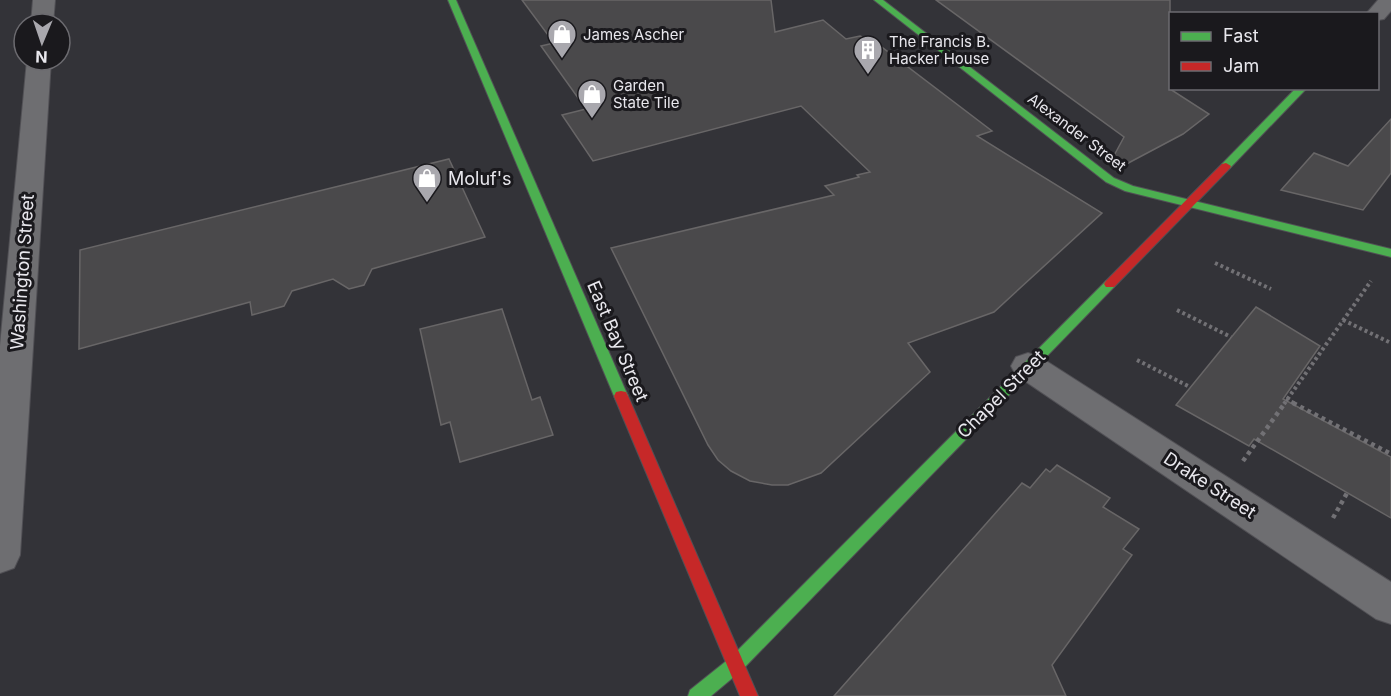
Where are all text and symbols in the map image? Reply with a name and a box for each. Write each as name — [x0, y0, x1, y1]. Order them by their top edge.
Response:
north arrow — [12, 12, 72, 72]
legend — [1169, 12, 1379, 90]
shop icon: James Ascher — [546, 18, 578, 60]
place label: James Ascher — [583, 25, 684, 44]
text: Fast — [1223, 25, 1259, 46]
place label: The Francis B. Hacker House — [889, 32, 990, 68]
building icon: The Francis B. Hacker House — [852, 34, 884, 76]
text: N — [35, 47, 48, 67]
text: Jam — [1223, 55, 1259, 76]
place label: Garden State Tile — [613, 76, 679, 112]
shop icon: Garden State Tile — [576, 78, 608, 120]
street label: Alexander Street — [1024, 89, 1130, 175]
shop icon: Moluf's — [411, 162, 443, 204]
place label: Moluf's — [448, 168, 512, 189]
street label: Washington Street — [6, 193, 38, 351]
street label: East Bay Street — [583, 278, 653, 405]
street label: Chapel Street — [953, 346, 1049, 442]
street label: Drake Street — [1160, 447, 1260, 523]

